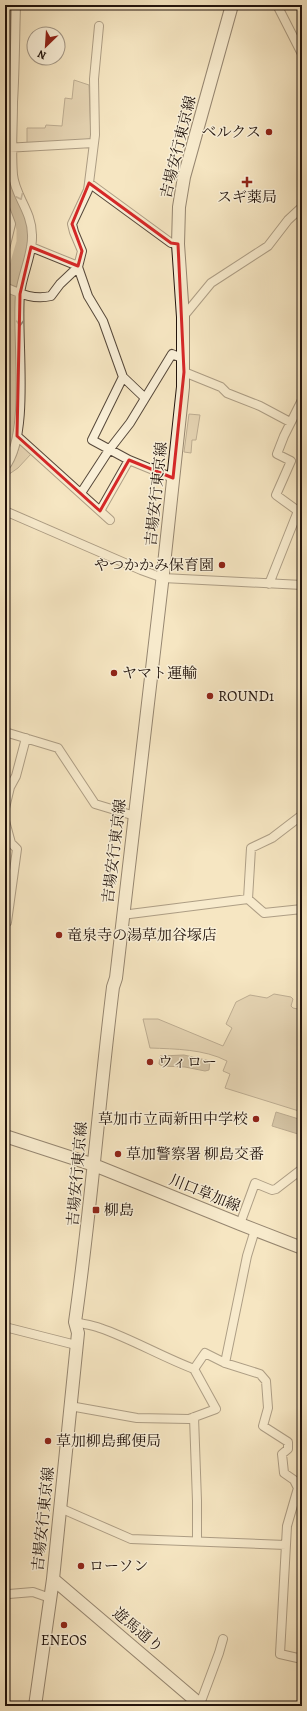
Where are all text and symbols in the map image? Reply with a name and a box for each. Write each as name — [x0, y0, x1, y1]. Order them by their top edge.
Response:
north arrow — [26, 26, 66, 66]
text: N — [35, 46, 49, 63]
street label: 吉場安行東京線 — [156, 94, 200, 200]
place label: ベルクス — [201, 122, 261, 142]
marker: ベルクス — [264, 127, 274, 137]
marker: スギ薬局 — [242, 177, 252, 187]
place label: スギ薬局 — [217, 187, 277, 207]
one-way arrow — [15, 192, 23, 200]
one-way arrow — [15, 320, 24, 326]
street label: 吉場安行東京線 — [141, 441, 171, 547]
place label: やつかかみ保育園 — [94, 555, 214, 575]
marker: やつかかみ保育園 — [217, 560, 227, 570]
place label: ヤマト運輸 — [122, 663, 197, 683]
marker: ヤマト運輸 — [109, 668, 119, 678]
place label: ROUND1 — [218, 686, 274, 706]
marker: ROUND1 — [205, 691, 215, 701]
street label: 吉場安行東京線 — [98, 798, 130, 904]
place label: 竜泉寺の湯草加谷塚店 — [67, 925, 217, 945]
marker: 竜泉寺の湯草加谷塚店 — [54, 930, 64, 940]
place label: ウィロー — [158, 1052, 217, 1072]
marker: ウィロー — [145, 1057, 155, 1067]
place label: 草加市立両新田中学校 — [98, 1109, 248, 1129]
marker: 草加市立両新田中学校 — [251, 1114, 261, 1124]
street label: 吉場安行東京線 — [62, 1121, 92, 1227]
place label: 草加警察署 柳島交番 — [126, 1144, 264, 1164]
marker: 草加警察署 柳島交番 — [113, 1149, 123, 1159]
street label: 川口草加線 — [166, 1170, 244, 1216]
place label: 柳島 — [104, 1200, 134, 1220]
marker: 柳島 — [91, 1205, 101, 1215]
place label: 草加柳島郵便局 — [56, 1431, 161, 1451]
marker: 草加柳島郵便局 — [43, 1436, 53, 1446]
street label: 吉場安行東京線 — [28, 1466, 58, 1572]
place label: ローソン — [89, 1556, 148, 1576]
marker: ローソン — [76, 1561, 86, 1571]
street label: 遊馬通り — [109, 1603, 167, 1657]
marker: ENEOS — [59, 1620, 69, 1630]
place label: ENEOS — [41, 1630, 87, 1650]

